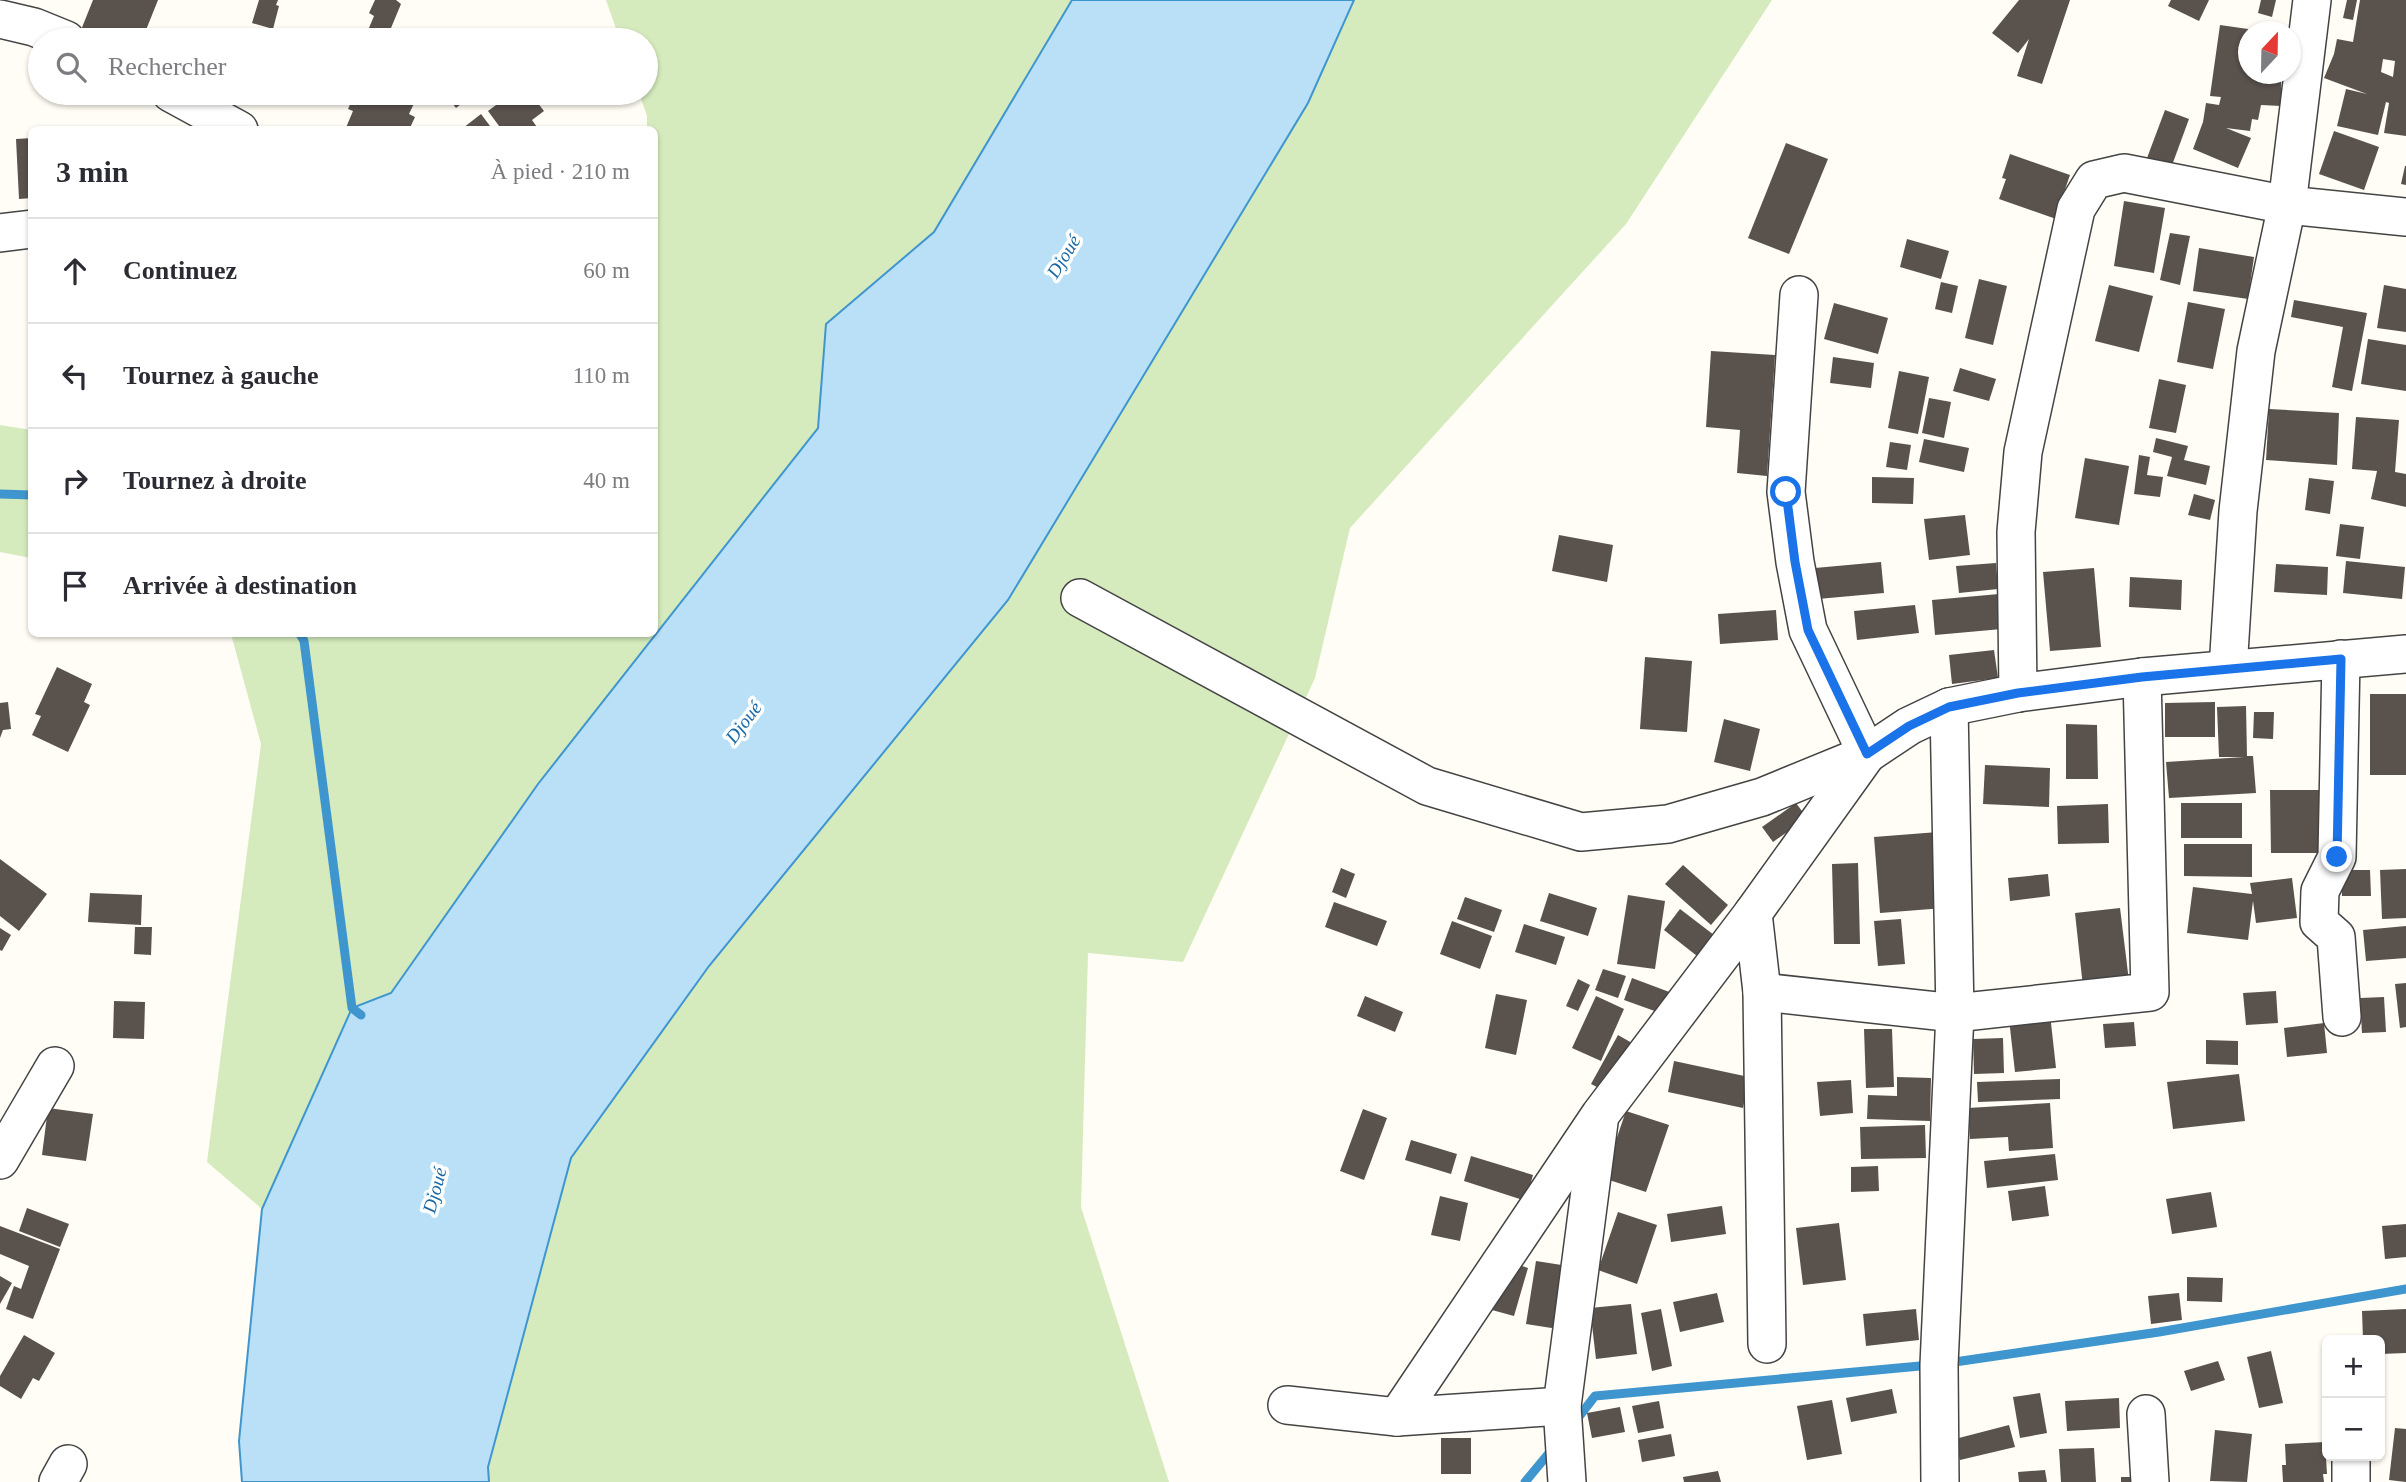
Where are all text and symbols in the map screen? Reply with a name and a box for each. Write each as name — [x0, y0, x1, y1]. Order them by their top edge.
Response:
north arrow — [2238, 21, 2301, 84]
search box — [28, 28, 658, 105]
icon: search — [52, 48, 90, 86]
text: Rechercher — [108, 52, 226, 81]
text: 3 min — [56, 155, 129, 188]
text: À pied · 210 m — [491, 159, 630, 184]
water label: Djoué — [1042, 230, 1085, 282]
icon: ahead — [56, 252, 94, 290]
text: Continuez — [123, 256, 237, 285]
text: 60 m — [583, 258, 630, 283]
icon: left — [56, 357, 94, 395]
text: Tournez à gauche — [123, 361, 319, 390]
text: 110 m — [573, 363, 630, 388]
icon: right — [56, 462, 94, 500]
text: Tournez à droite — [123, 466, 306, 495]
text: 40 m — [583, 468, 630, 493]
route start — [1770, 476, 1801, 507]
icon: arrive — [56, 567, 94, 605]
text: Arrivée à destination — [123, 571, 357, 600]
water label: Djoué — [720, 696, 767, 748]
route end — [2321, 841, 2352, 872]
water label: Djoué — [418, 1163, 451, 1216]
map controls — [2322, 1335, 2385, 1461]
button: + — [2322, 1335, 2385, 1398]
button: − — [2322, 1398, 2385, 1461]

